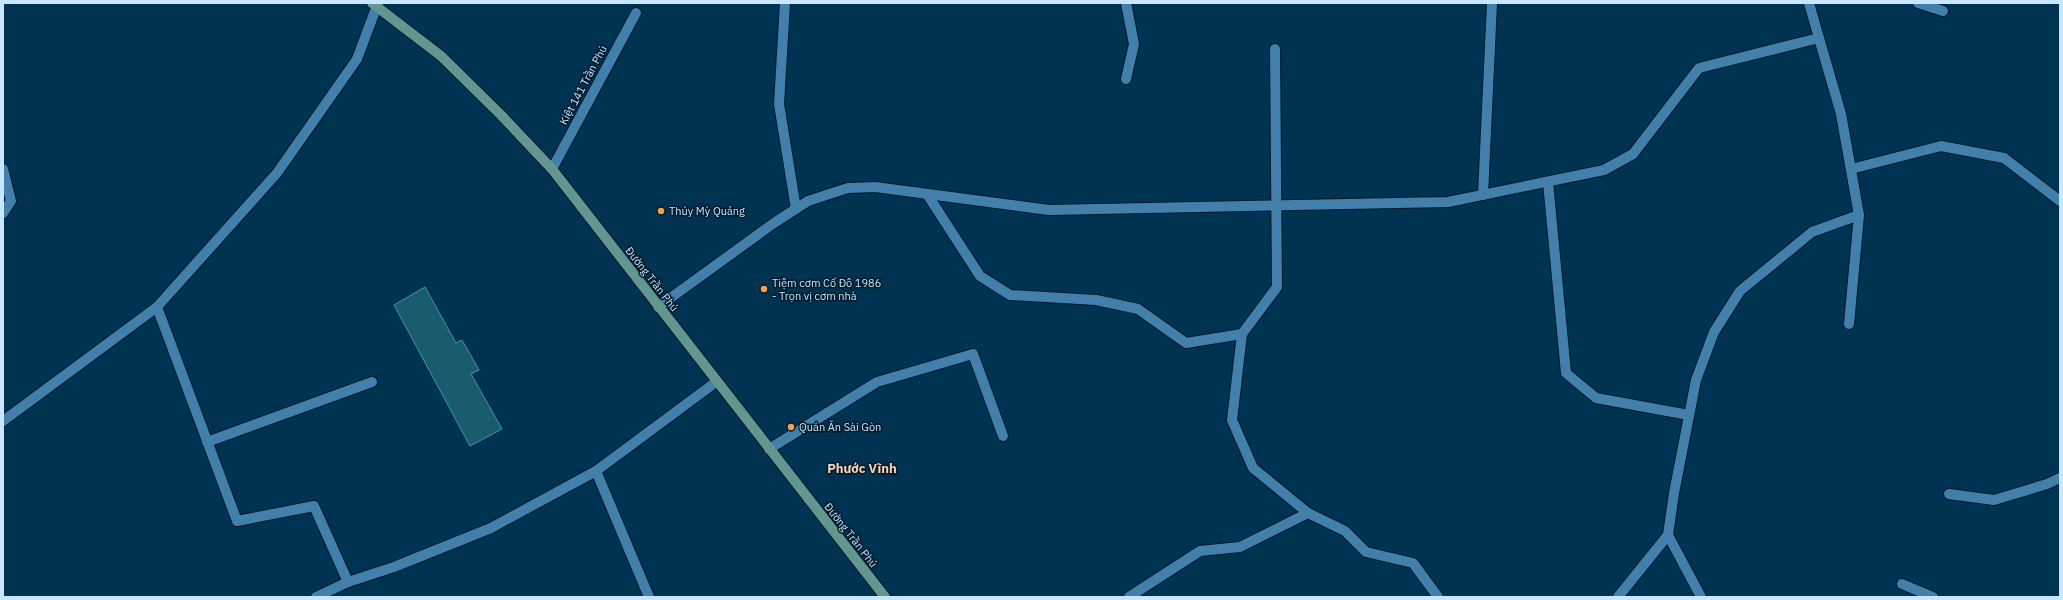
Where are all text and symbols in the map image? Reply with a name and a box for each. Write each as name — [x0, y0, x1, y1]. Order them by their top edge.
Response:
street label: Kiệt 141 Trần Phú — [556, 43, 610, 127]
place label: Thúy Mỳ Quảng — [669, 204, 745, 218]
marker: Thúy Mỳ Quảng — [656, 206, 666, 216]
street label: Đường Trần Phú — [622, 244, 682, 314]
place label: Tiệm cơm Cố Đô 1986 - Trọn vị cơm nhà — [772, 276, 881, 303]
marker: Tiệm cơm Cố Đô 1986 - Trọn vị cơm nhà — [759, 284, 769, 294]
place label: Quán Ăn Sài Gòn — [799, 420, 881, 434]
marker: Quán Ăn Sài Gòn — [786, 422, 796, 432]
district label: Phước Vĩnh — [827, 460, 897, 477]
street label: Đường Trần Phú — [821, 500, 881, 570]

